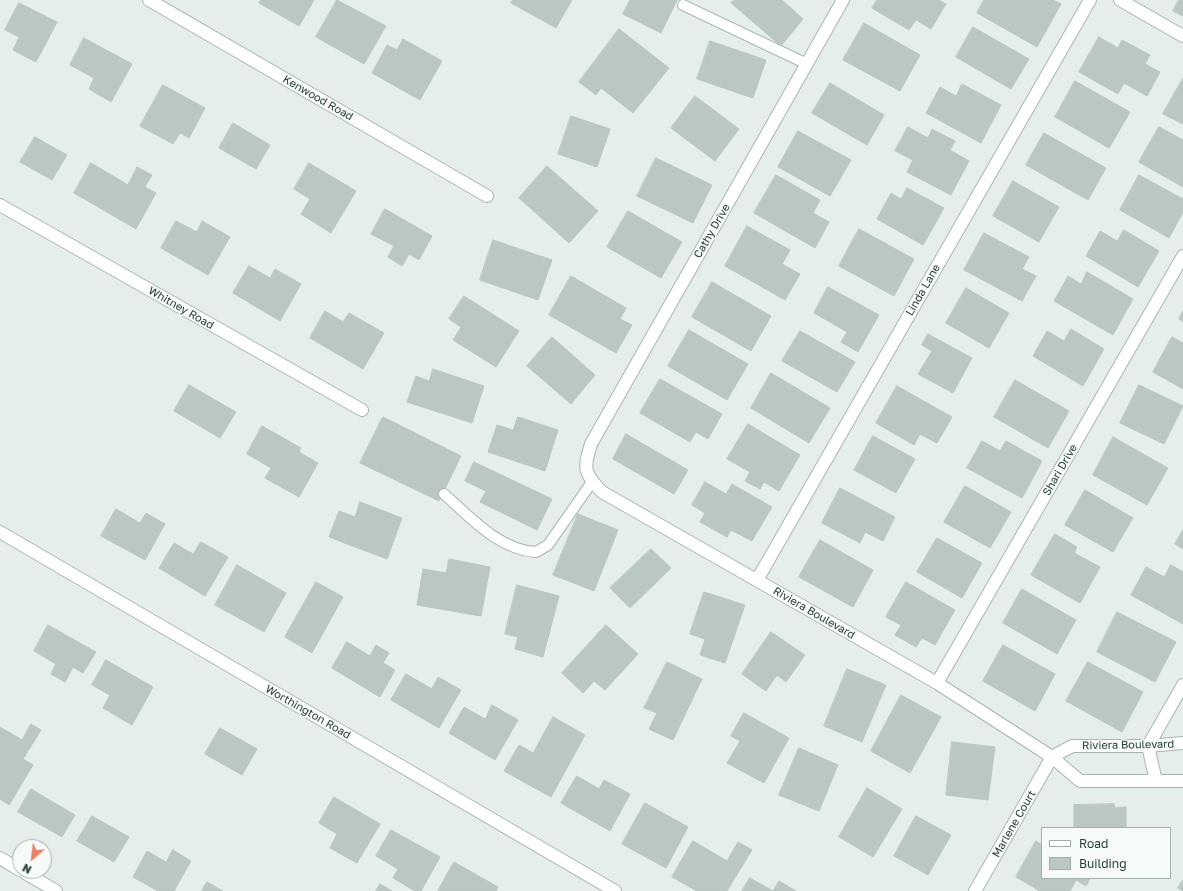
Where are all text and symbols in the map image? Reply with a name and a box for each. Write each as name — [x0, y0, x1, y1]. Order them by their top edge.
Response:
street label: Kenwood Road — [281, 73, 355, 123]
street label: Cathy Drive — [691, 201, 733, 261]
street label: Linda Lane — [903, 262, 943, 318]
street label: Whitney Road — [146, 284, 216, 332]
street label: Shari Drive — [1040, 442, 1080, 498]
street label: Riviera Boulevard — [771, 584, 857, 642]
street label: Worthington Road — [263, 682, 353, 742]
street label: Riviera Boulevard — [1082, 738, 1174, 752]
street label: Marlene Court — [989, 788, 1039, 860]
legend — [1041, 827, 1171, 879]
text: Road — [1079, 836, 1108, 851]
north arrow — [12, 839, 52, 879]
text: Building — [1079, 856, 1127, 871]
text: N — [20, 861, 33, 877]

